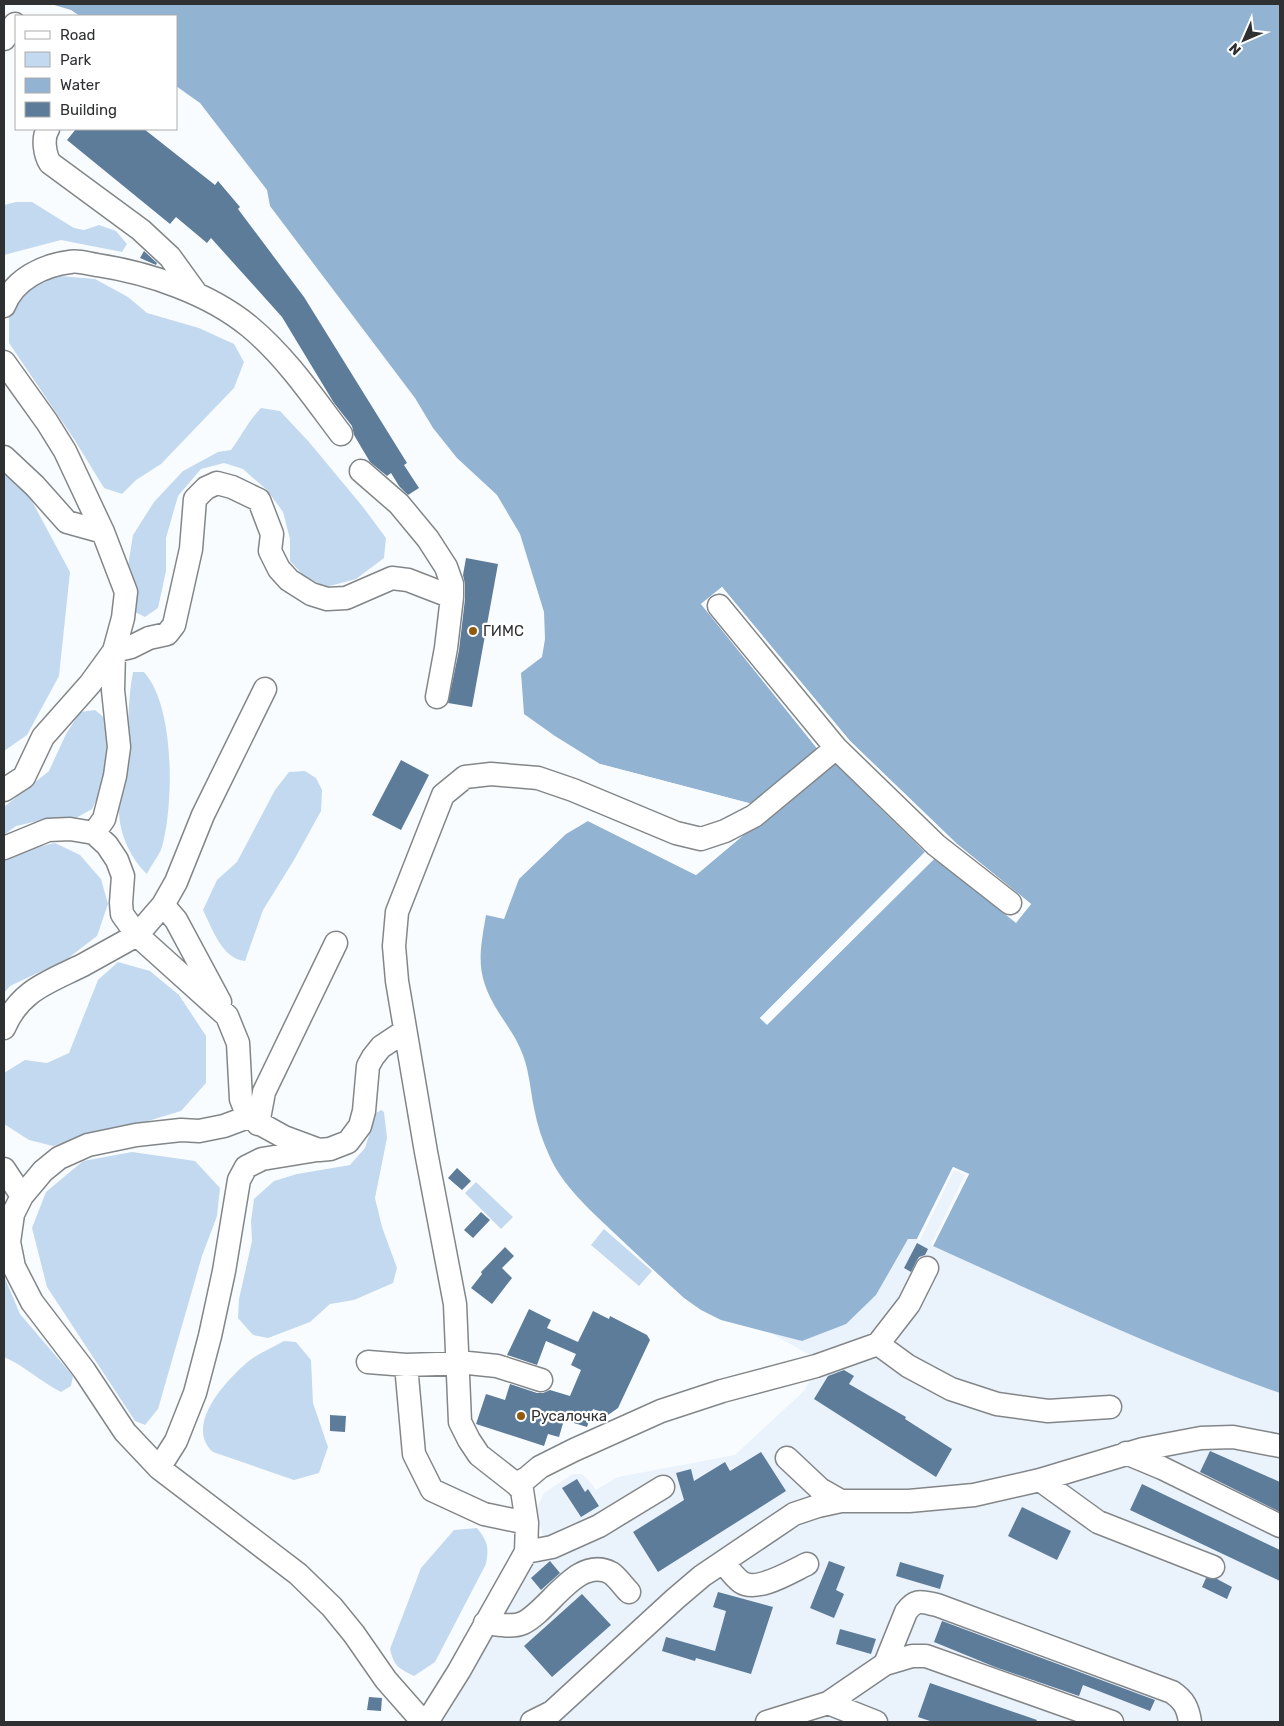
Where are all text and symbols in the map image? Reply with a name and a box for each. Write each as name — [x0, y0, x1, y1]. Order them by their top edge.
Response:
legend — [15, 15, 178, 130]
north arrow — [1219, 15, 1269, 65]
text: Road — [60, 26, 96, 44]
text: N — [1226, 39, 1245, 58]
text: Park — [60, 51, 91, 69]
text: Water — [60, 76, 100, 94]
text: Building — [60, 101, 117, 119]
place label: ГИМС — [483, 622, 524, 640]
marker: ГИМС — [467, 625, 479, 637]
place label: Русалочка — [531, 1407, 607, 1425]
marker: Русалочка — [515, 1410, 527, 1422]

